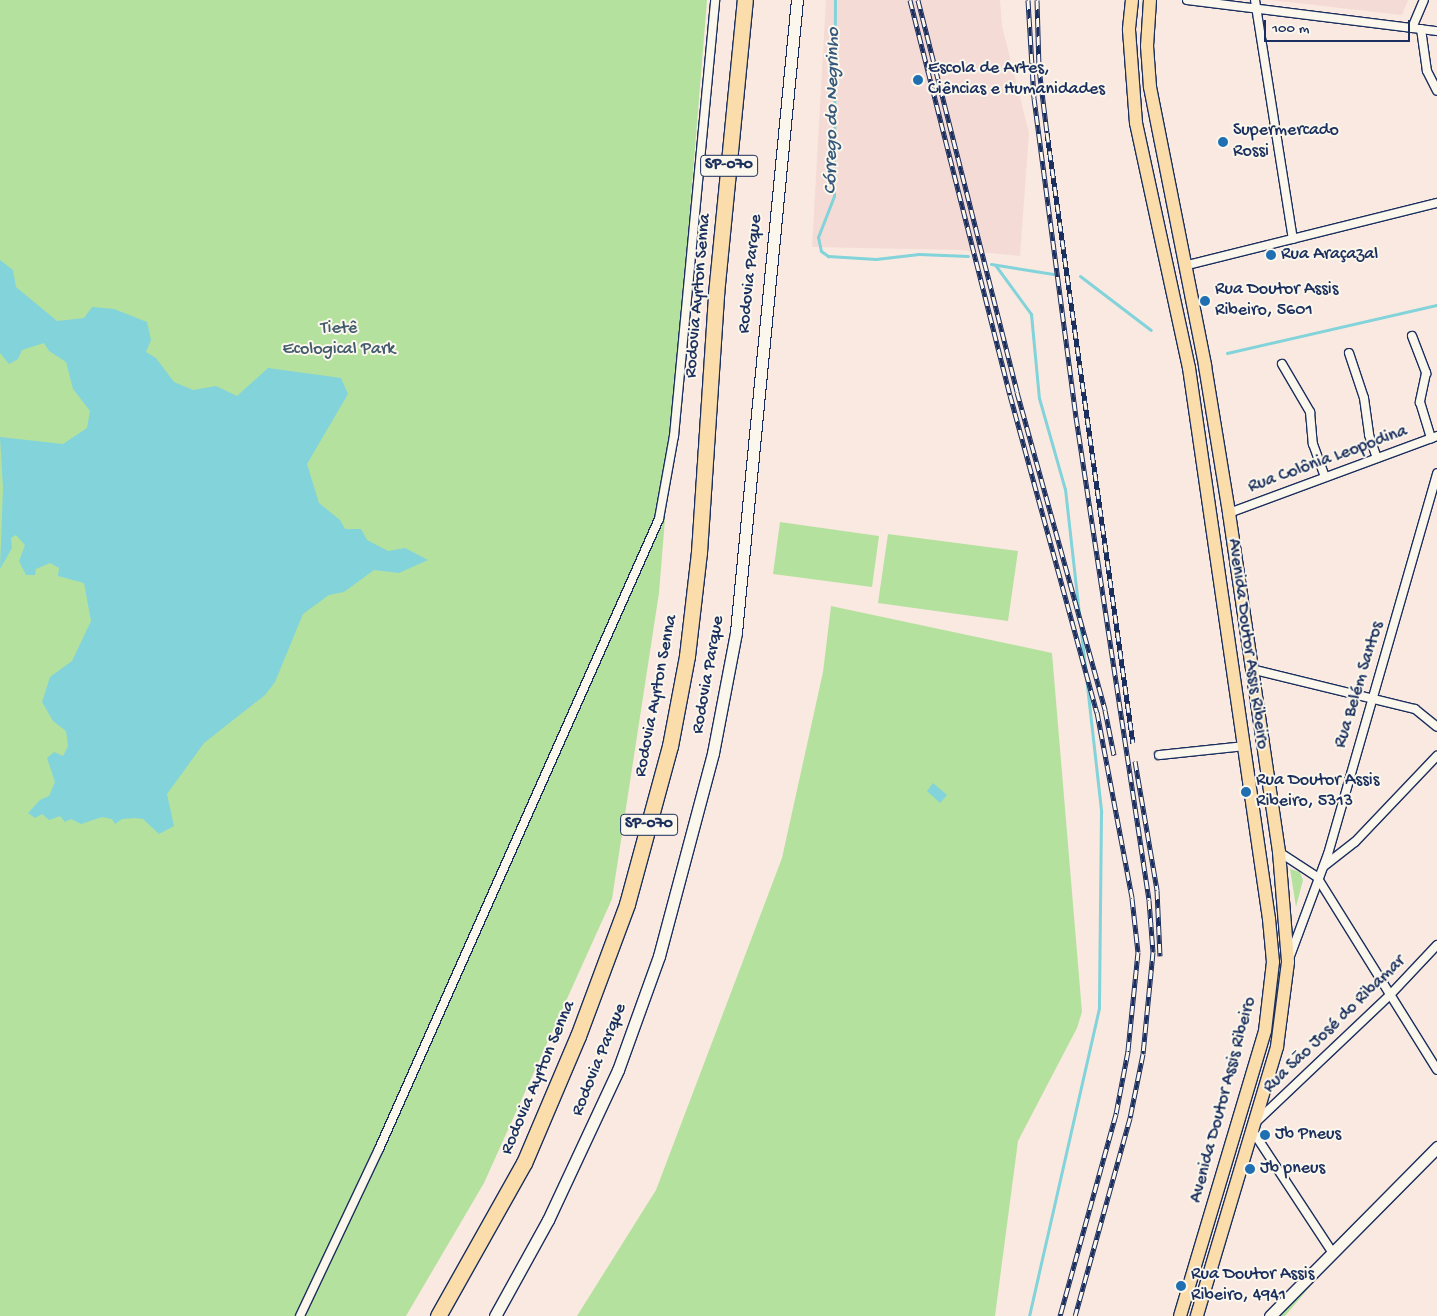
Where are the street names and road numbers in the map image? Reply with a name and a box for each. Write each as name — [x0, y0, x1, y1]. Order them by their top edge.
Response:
road number: SP-070 — [699, 153, 759, 180]
street label: Rodovia Ayrton Senna — [681, 213, 717, 379]
street label: Rodovia Parque — [734, 213, 768, 335]
street label: Rua Colônia Leopodina — [1246, 421, 1410, 499]
street label: Avenida Doutor Assis Ribeiro — [1222, 537, 1272, 751]
street label: Rodovia Ayrton Senna — [631, 613, 683, 779]
street label: Rodovia Parque — [688, 614, 730, 736]
street label: Rua Belém Santos — [1331, 619, 1389, 751]
road number: SP-070 — [619, 812, 679, 838]
street label: Rua São José do Ribamar — [1259, 951, 1411, 1099]
street label: Avenida Doutor Assis Ribeiro — [1186, 995, 1262, 1205]
street label: Rodovia Ayrton Senna — [497, 998, 581, 1158]
street label: Rodovia Parque — [568, 1001, 632, 1119]

